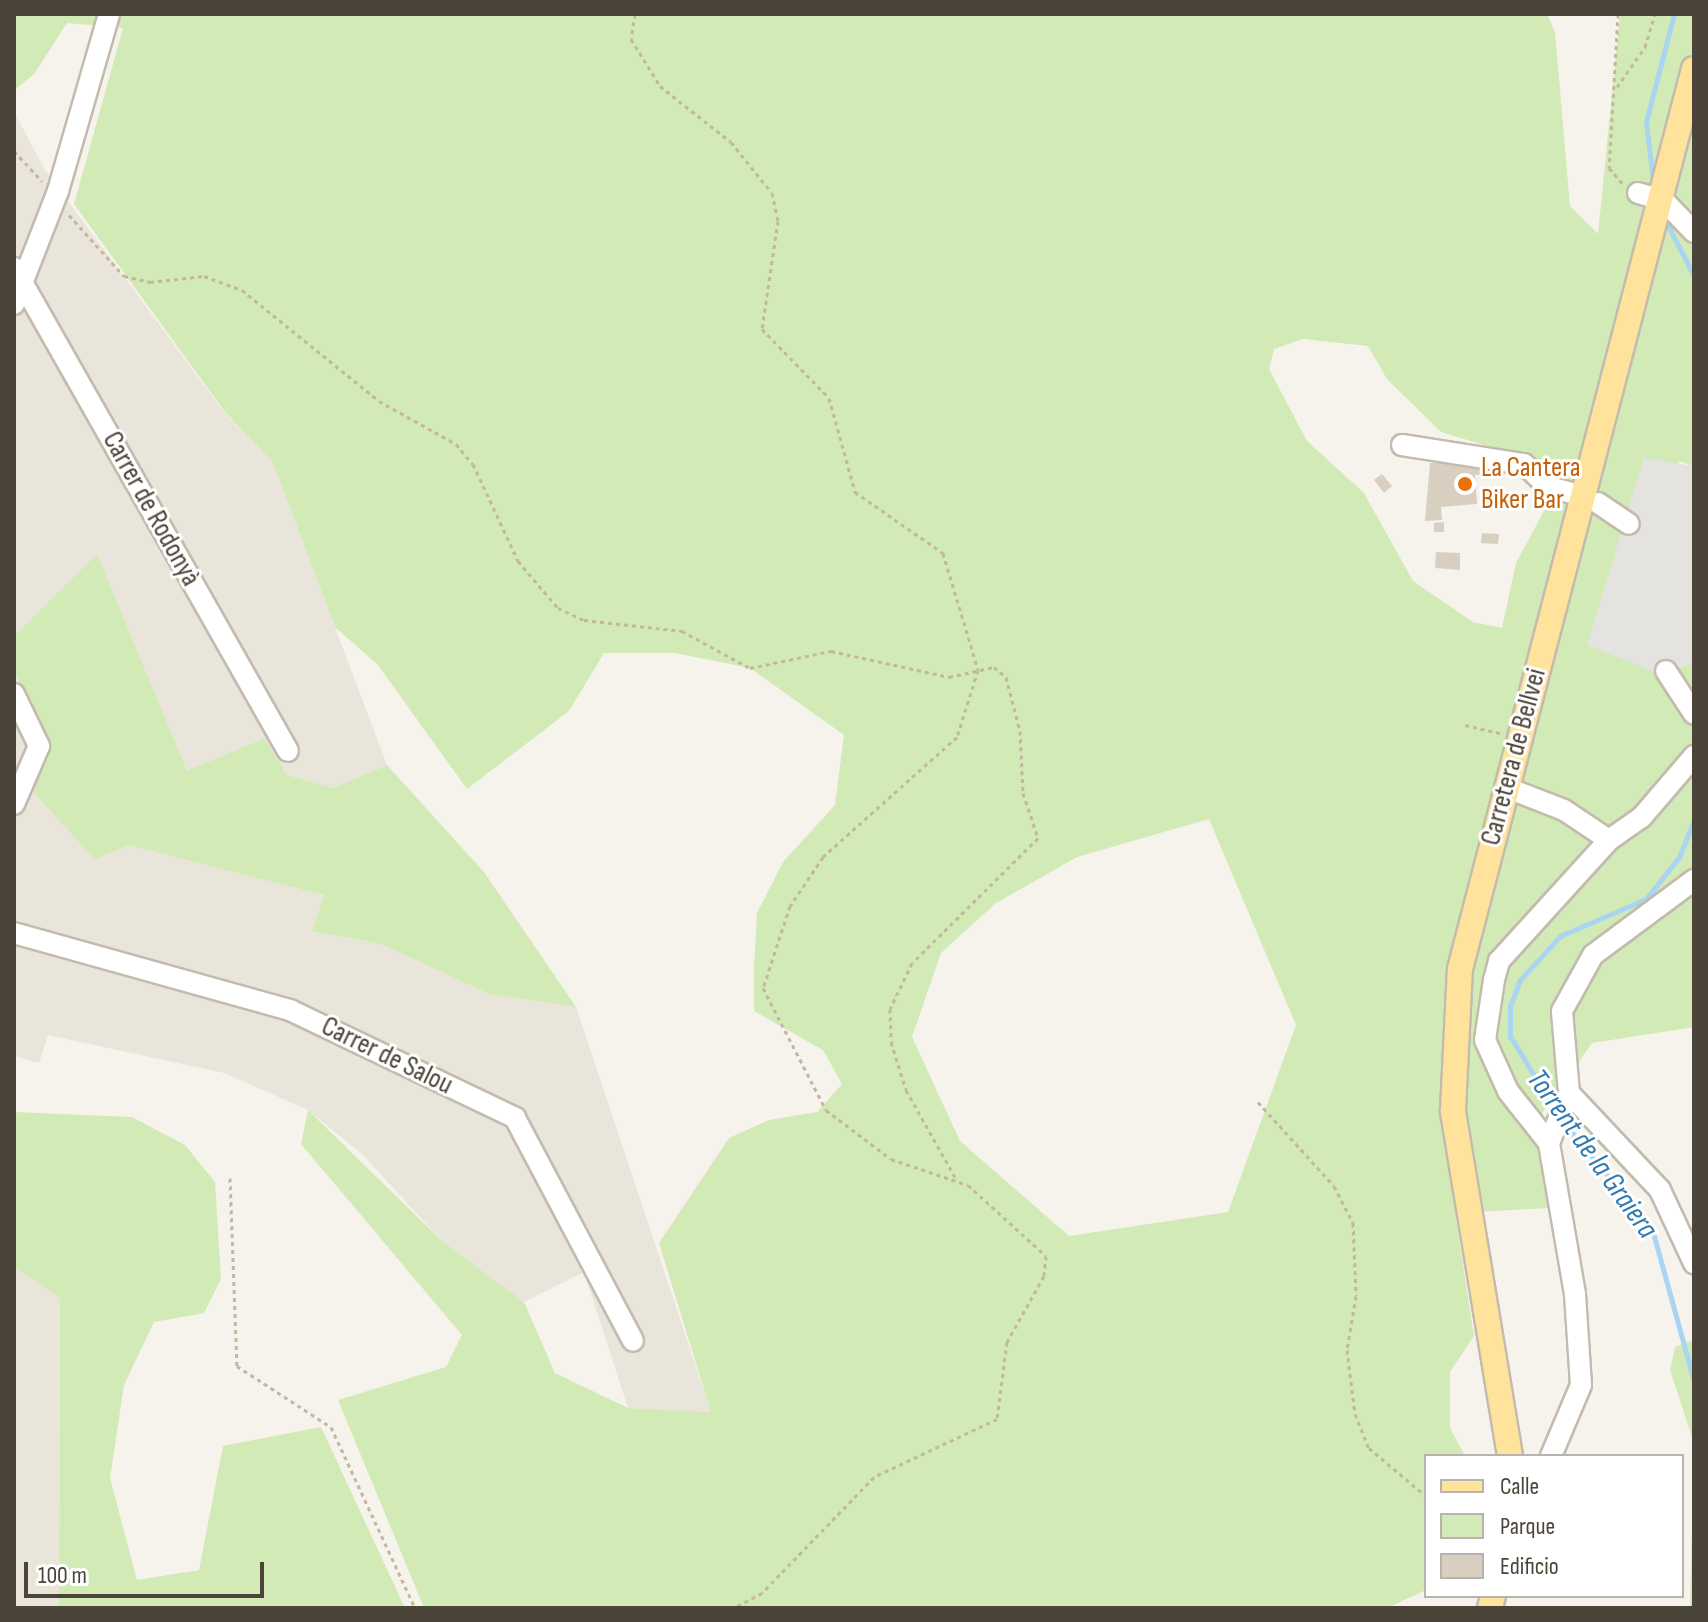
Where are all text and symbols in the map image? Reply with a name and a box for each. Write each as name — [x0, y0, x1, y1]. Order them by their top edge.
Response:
street label: Carrer de Rodonyà — [95, 426, 207, 592]
place label: La Cantera Biker Bar — [1481, 451, 1581, 517]
marker: La Cantera Biker Bar — [1456, 475, 1474, 493]
street label: Carretera de Bellvei — [1474, 665, 1554, 849]
street label: Carrer de Salou — [316, 1010, 458, 1102]
water label: Torrent de la Graiera — [1519, 1063, 1665, 1245]
legend — [1424, 1454, 1684, 1598]
text: Calle — [1500, 1472, 1539, 1501]
text: Parque — [1500, 1512, 1555, 1541]
scale bar — [28, 1546, 268, 1596]
text: Edificio — [1500, 1552, 1559, 1581]
text: 100 m — [38, 1561, 87, 1590]

